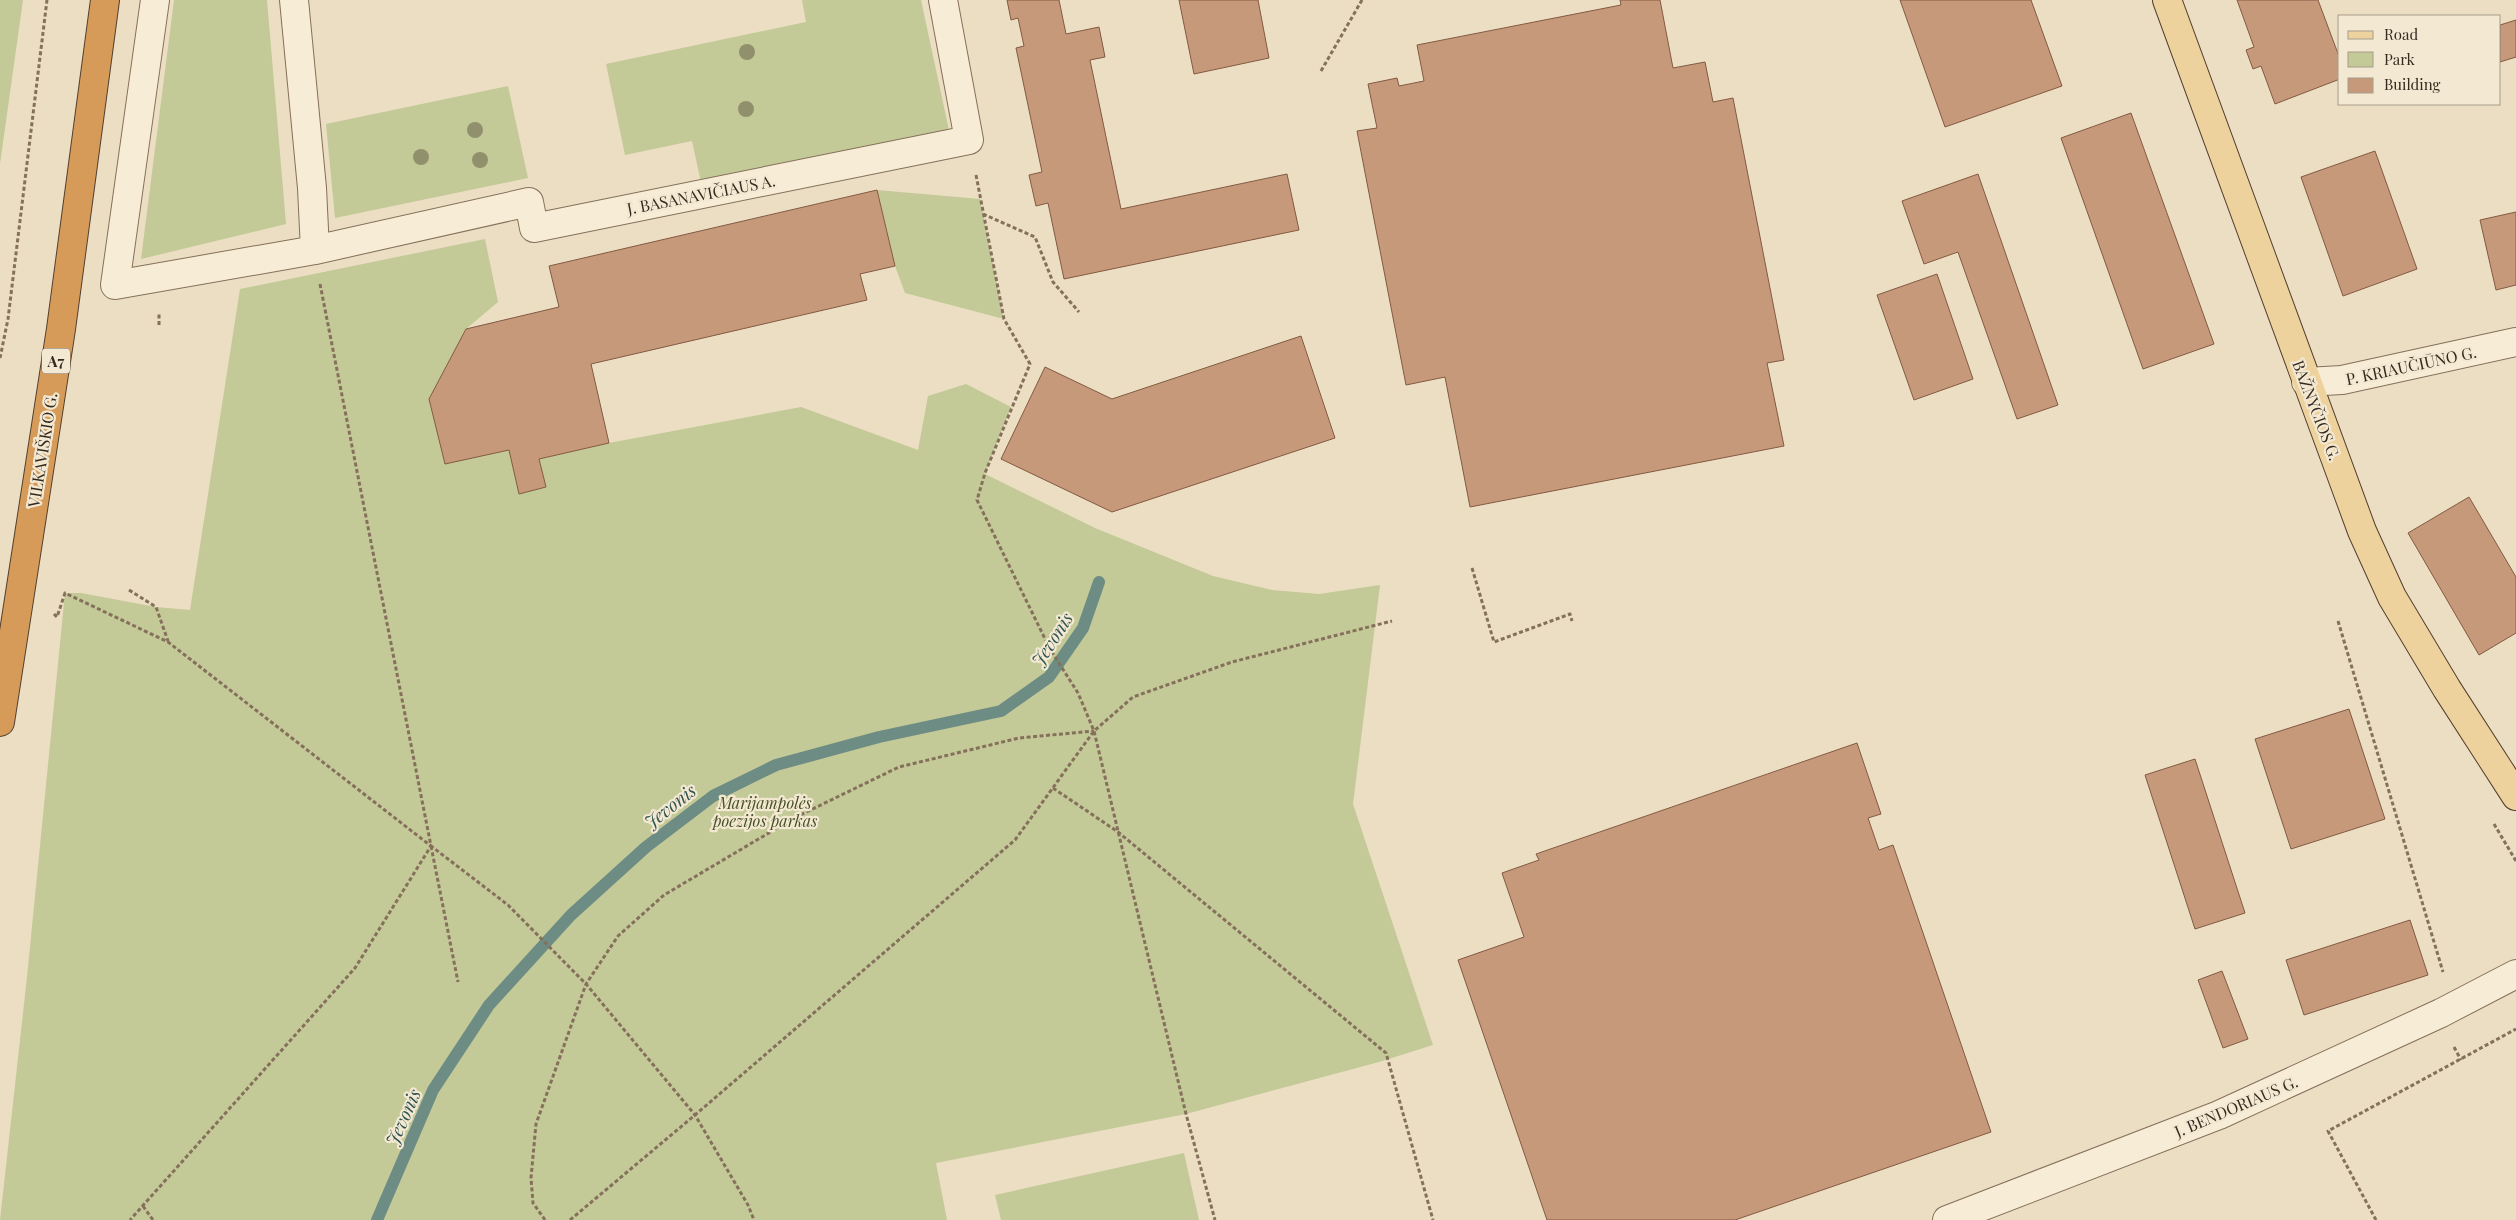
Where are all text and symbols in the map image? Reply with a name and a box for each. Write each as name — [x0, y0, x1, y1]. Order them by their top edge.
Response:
legend — [2338, 15, 2501, 105]
text: Road — [2384, 24, 2418, 44]
text: Park — [2384, 49, 2416, 69]
text: Building — [2384, 74, 2441, 94]
street label: J. BASANAVIČIAUS A. — [624, 169, 777, 219]
street label: P. KRIAUČIŪNO G. — [2344, 341, 2478, 389]
road number: A7 — [42, 348, 70, 374]
street label: BAŽNYČIOS G. — [2288, 357, 2346, 463]
street label: VILKAVIŠKIO G. — [22, 391, 61, 510]
water label: Jevonis — [1026, 607, 1078, 670]
water label: Jevonis — [639, 778, 701, 834]
park label: Marijampolės poezijos parkas — [711, 792, 817, 831]
street label: J. BENDORIAUS G. — [2170, 1071, 2301, 1142]
water label: Jevonis — [380, 1085, 426, 1149]

